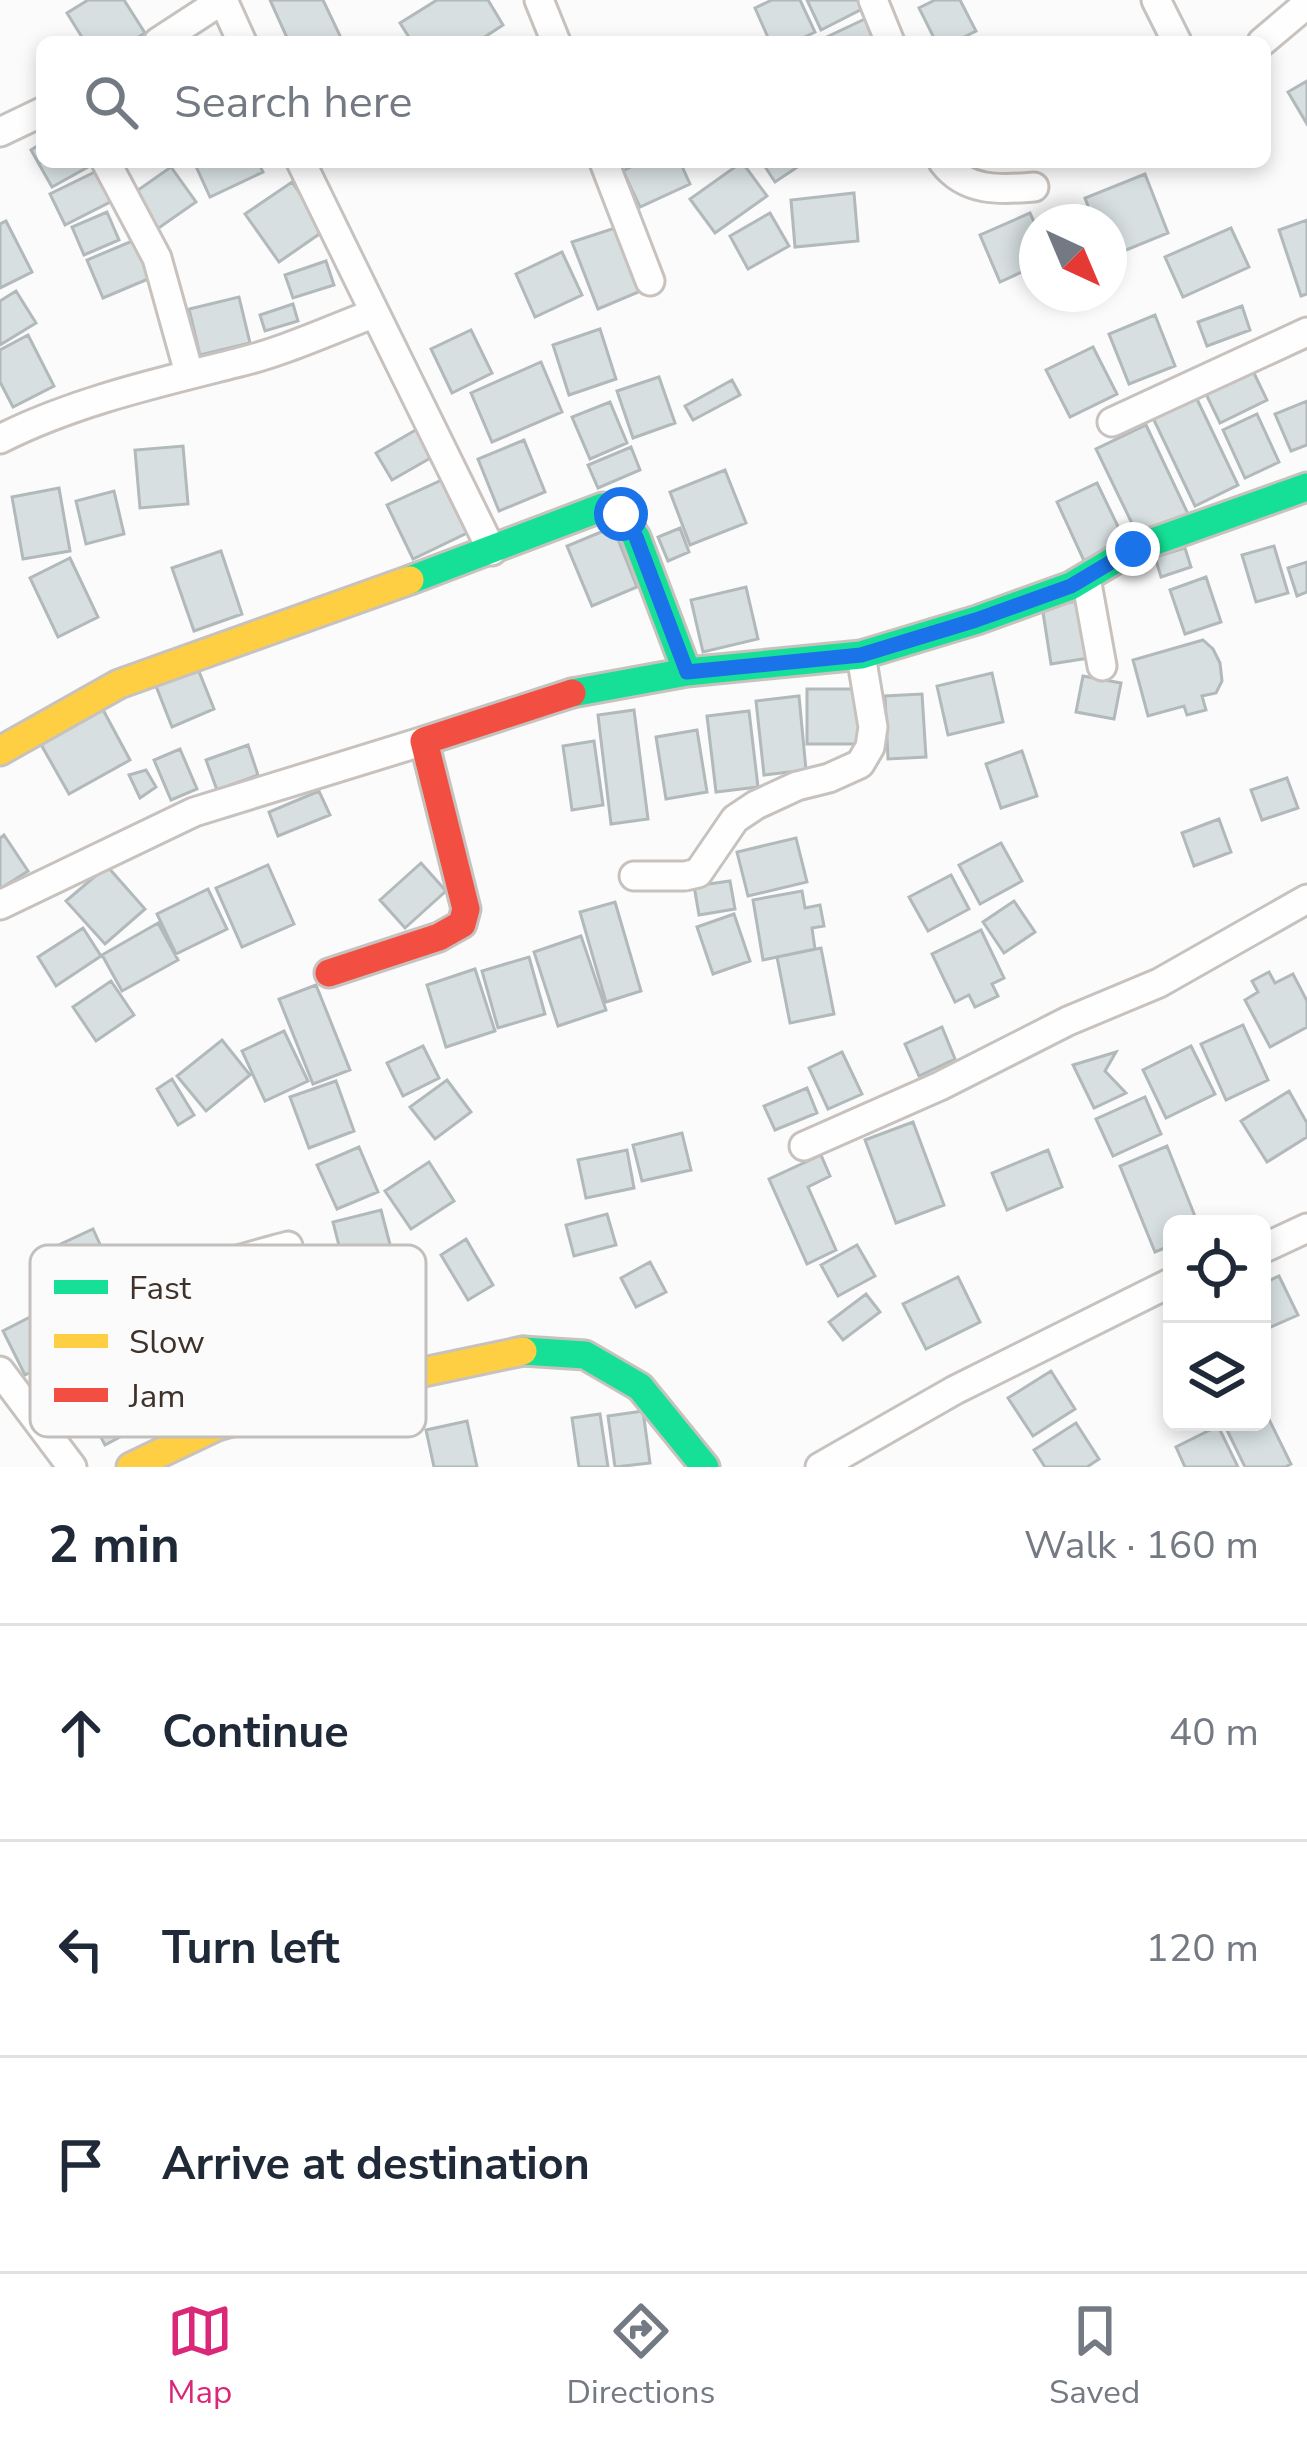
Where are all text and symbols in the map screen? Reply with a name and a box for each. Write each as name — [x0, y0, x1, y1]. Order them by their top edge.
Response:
search box — [36, 36, 1271, 168]
icon: search — [78, 69, 144, 135]
text: Search here — [174, 72, 413, 133]
north arrow — [1019, 204, 1127, 312]
route start — [594, 487, 648, 541]
route end — [1106, 522, 1160, 576]
map controls — [1163, 1215, 1271, 1431]
button: locate — [1163, 1215, 1271, 1323]
legend — [30, 1245, 426, 1437]
text: Fast — [129, 1266, 192, 1311]
text: Slow — [129, 1320, 205, 1365]
button: layers — [1163, 1323, 1271, 1431]
text: Jam — [128, 1374, 185, 1419]
text: 2 min — [48, 1510, 180, 1580]
text: Walk · 160 m — [1024, 1519, 1259, 1572]
icon: ahead — [48, 1700, 114, 1766]
text: Continue — [162, 1702, 349, 1763]
text: 40 m — [1169, 1706, 1259, 1759]
icon: left — [48, 1916, 114, 1982]
text: Turn left — [162, 1918, 340, 1979]
text: 120 m — [1145, 1922, 1259, 1975]
icon: arrive — [48, 2132, 114, 2198]
text: Arrive at destination — [162, 2134, 590, 2195]
tab: Map — [167, 2298, 233, 2415]
tab: Directions — [567, 2298, 715, 2415]
tab: Saved — [1049, 2298, 1140, 2415]

